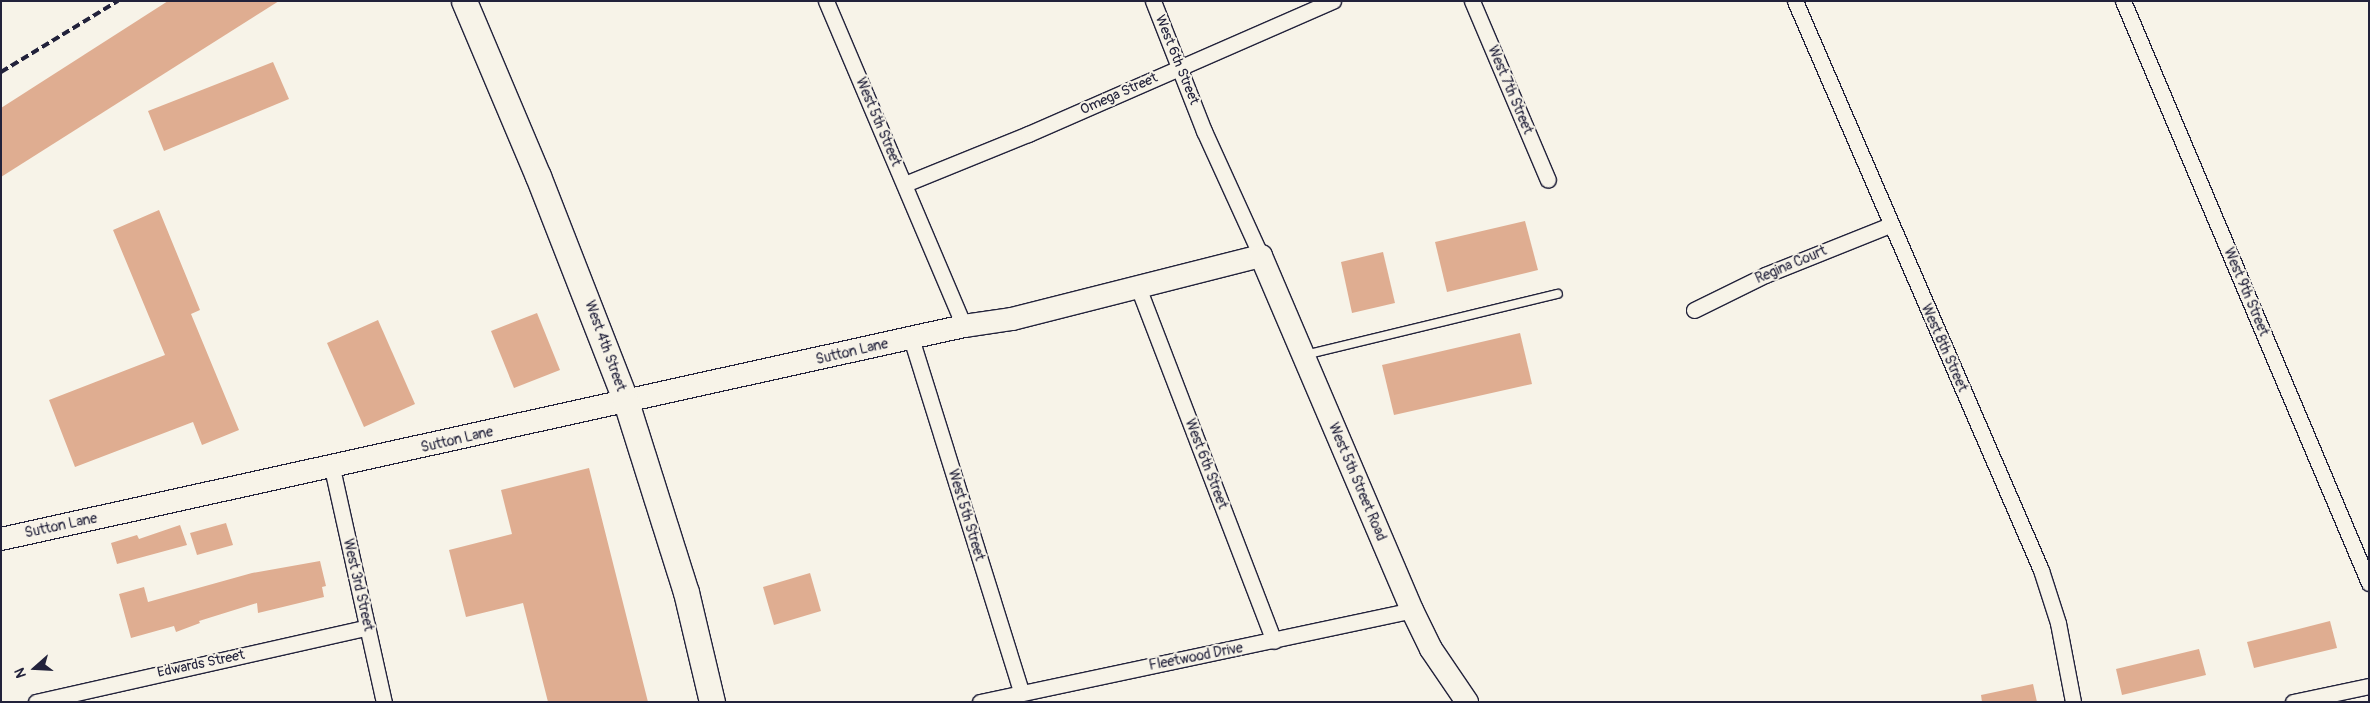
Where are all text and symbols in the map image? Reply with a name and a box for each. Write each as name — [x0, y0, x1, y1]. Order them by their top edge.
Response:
street label: West 6th Street — [1151, 13, 1203, 107]
street label: West 7th Street — [1484, 43, 1536, 137]
street label: Omega Street — [1078, 69, 1160, 119]
street label: West 5th Street — [852, 75, 904, 169]
street label: Regina Court — [1753, 242, 1829, 288]
street label: West 9th Street — [2220, 245, 2272, 339]
street label: West 4th Street — [581, 298, 629, 394]
street label: West 8th Street — [1917, 302, 1971, 394]
street label: Sutton Lane — [814, 336, 890, 368]
street label: West 6th Street — [1181, 417, 1231, 511]
street label: West 5th Street Road — [1325, 420, 1389, 544]
street label: Sutton Lane — [419, 424, 495, 456]
street label: West 5th Street — [944, 467, 988, 563]
street label: Sutton Lane — [23, 510, 99, 542]
street label: West 3rd Street — [339, 537, 377, 633]
street label: Fleetwood Drive — [1148, 640, 1244, 674]
north arrow — [10, 643, 60, 693]
street label: Edwards Street — [156, 647, 246, 681]
text: N — [11, 666, 30, 680]

